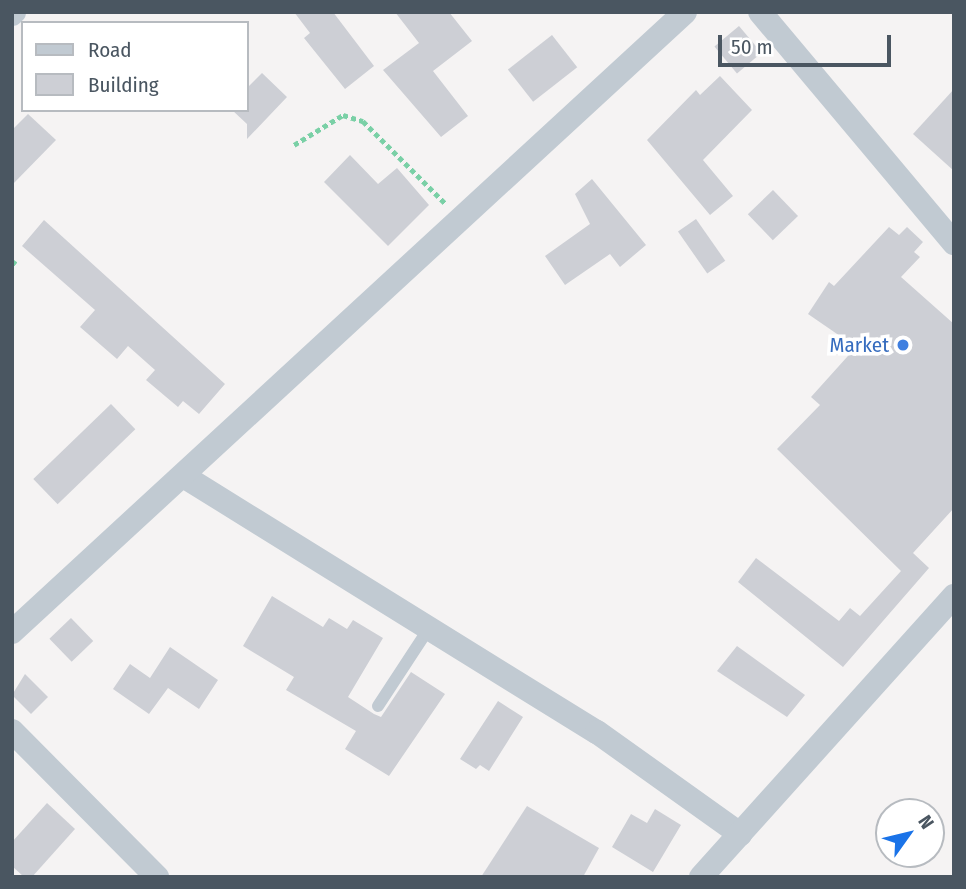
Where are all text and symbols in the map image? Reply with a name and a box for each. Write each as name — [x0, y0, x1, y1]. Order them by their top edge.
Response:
legend — [21, 21, 248, 112]
scale bar — [721, 21, 894, 65]
text: 50 m — [731, 34, 773, 60]
text: Road — [88, 37, 132, 63]
text: Building — [88, 72, 159, 98]
place label: Market — [830, 332, 889, 358]
marker: Market — [895, 337, 911, 353]
north arrow — [875, 798, 945, 868]
text: N — [913, 811, 939, 833]

